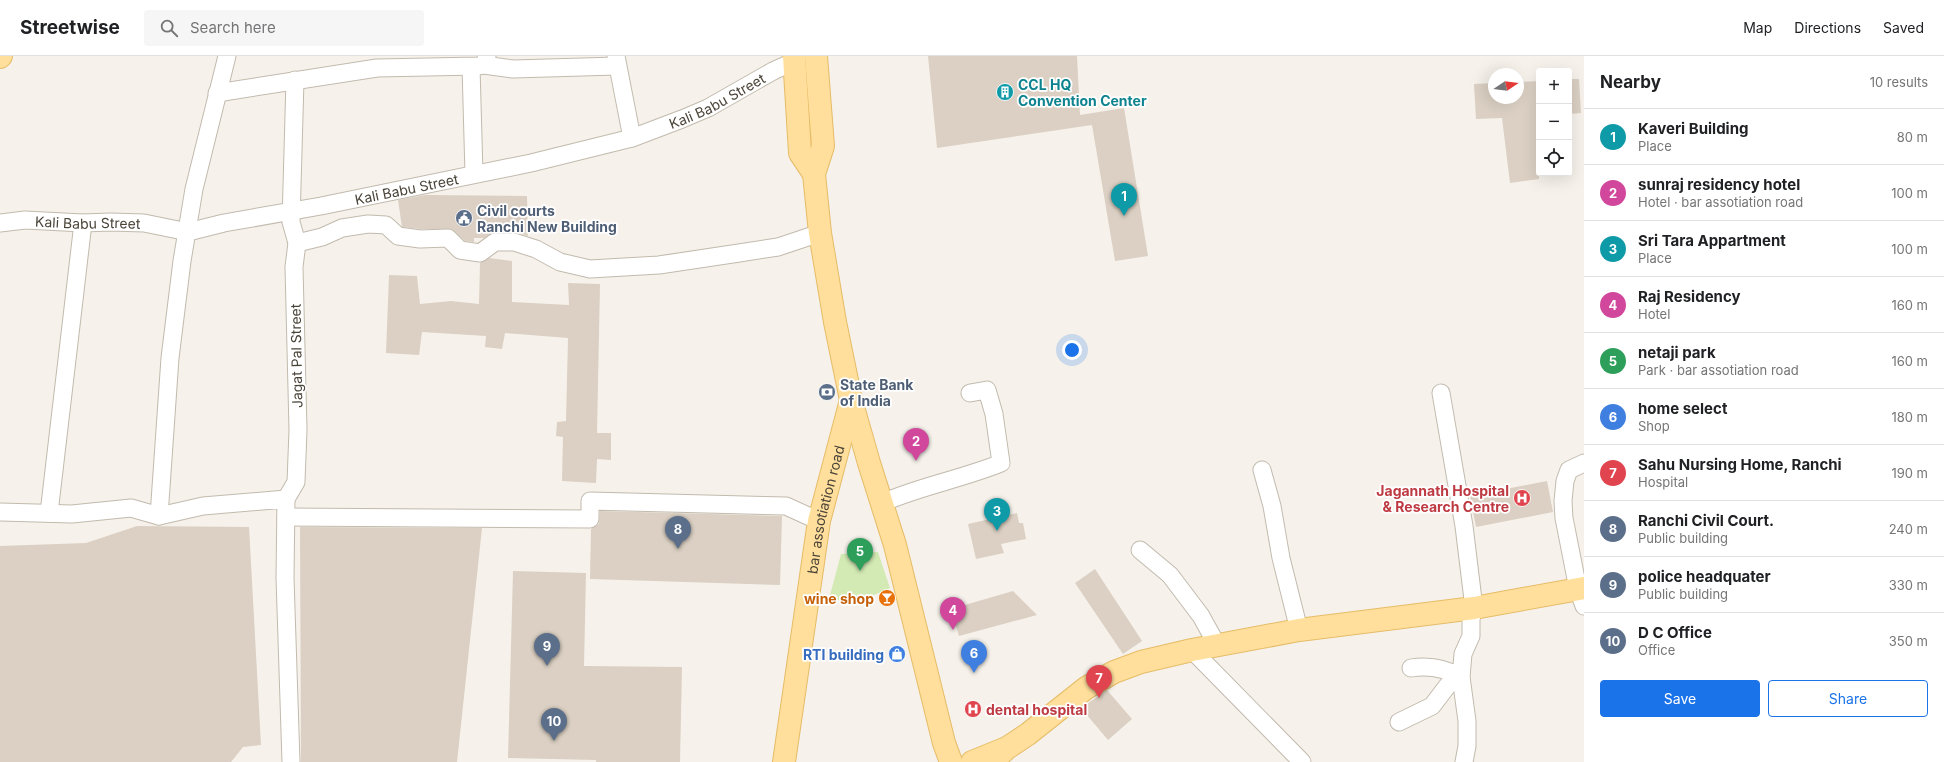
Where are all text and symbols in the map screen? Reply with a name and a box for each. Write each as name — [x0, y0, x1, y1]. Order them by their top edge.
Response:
search box — [144, 10, 424, 46]
text: Streetwise — [20, 16, 120, 39]
icon: search — [158, 17, 180, 39]
text: Search here — [190, 18, 276, 37]
text: Map — [1743, 19, 1772, 36]
text: Directions — [1794, 19, 1861, 36]
text: Saved — [1883, 19, 1924, 36]
north arrow — [1488, 68, 1524, 104]
map controls — [1536, 68, 1572, 176]
button: + — [1536, 68, 1572, 104]
street label: Kali Babu Street — [666, 69, 768, 132]
text: Nearby — [1600, 72, 1661, 92]
text: 10 results — [1870, 74, 1928, 90]
place label: CCL HQ Convention Center — [1018, 76, 1147, 109]
building icon: CCL HQ Convention Center — [995, 82, 1015, 102]
button: − — [1536, 104, 1572, 140]
text: Kaveri Building — [1638, 119, 1748, 138]
text: 1 — [1610, 129, 1616, 145]
text: 80 m — [1897, 129, 1928, 145]
text: Place — [1638, 138, 1672, 154]
button: locate — [1536, 140, 1572, 176]
street label: Kali Babu Street — [353, 170, 460, 207]
text: sunraj residency hotel — [1638, 175, 1800, 194]
pin: 1 — [1111, 183, 1137, 216]
text: 2 — [1609, 185, 1617, 201]
text: 100 m — [1891, 185, 1928, 201]
text: Hotel · bar assotiation road — [1638, 194, 1803, 210]
place label: Civil courts Ranchi New Building — [477, 202, 617, 235]
public building icon: Civil courts Ranchi New Building — [454, 208, 474, 228]
street label: Kali Babu Street — [35, 212, 141, 232]
text: Sri Tara Appartment — [1638, 231, 1786, 250]
text: 3 — [1609, 241, 1617, 257]
text: 100 m — [1891, 241, 1928, 257]
text: Place — [1638, 250, 1672, 266]
text: Raj Residency — [1638, 287, 1741, 306]
text: 4 — [1609, 297, 1617, 313]
text: 160 m — [1891, 297, 1928, 313]
street label: Jagat Pal Street — [287, 303, 305, 408]
text: Hotel — [1638, 306, 1670, 322]
your location — [1062, 340, 1082, 360]
text: netaji park — [1638, 343, 1716, 362]
text: 5 — [1609, 353, 1617, 369]
text: 160 m — [1891, 353, 1928, 369]
text: Park · bar assotiation road — [1638, 362, 1799, 378]
place label: State Bank of India — [840, 376, 914, 409]
bank icon: State Bank of India — [817, 382, 837, 402]
text: home select — [1638, 399, 1727, 418]
text: 6 — [1609, 409, 1617, 425]
text: 180 m — [1891, 409, 1928, 425]
text: Shop — [1638, 418, 1670, 434]
pin: 2 — [903, 428, 929, 461]
street label: bar assotiation road — [803, 443, 847, 575]
text: Sahu Nursing Home, Ranchi — [1638, 455, 1842, 474]
text: 7 — [1609, 465, 1617, 481]
text: 190 m — [1891, 465, 1928, 481]
text: Hospital — [1638, 474, 1688, 490]
place label: Jagannath Hospital & Research Centre — [1376, 482, 1509, 515]
hospital icon: Jagannath Hospital & Research Centre — [1512, 488, 1532, 508]
pin: 3 — [984, 498, 1010, 531]
text: Ranchi Civil Court. — [1638, 511, 1774, 530]
pin: 8 — [665, 516, 691, 549]
text: 8 — [1609, 521, 1617, 537]
text: 240 m — [1889, 521, 1928, 537]
text: Public building — [1638, 530, 1728, 546]
pin: 5 — [847, 538, 873, 571]
text: police headquater — [1638, 567, 1771, 586]
text: 9 — [1609, 577, 1617, 593]
text: 330 m — [1889, 577, 1928, 593]
text: Public building — [1638, 586, 1728, 602]
bar icon: wine shop — [877, 588, 897, 608]
place label: wine shop — [804, 590, 874, 607]
pin: 4 — [940, 597, 966, 630]
text: D C Office — [1638, 623, 1712, 642]
pin: 9 — [534, 633, 560, 666]
text: 10 — [1606, 633, 1620, 649]
text: 350 m — [1889, 633, 1928, 649]
pin: 6 — [961, 640, 987, 673]
text: Office — [1638, 642, 1675, 658]
shop icon: RTI building — [887, 644, 907, 664]
place label: RTI building — [803, 646, 884, 663]
pin: 7 — [1086, 665, 1112, 698]
button: Save — [1600, 680, 1760, 717]
button: Share — [1768, 680, 1928, 717]
hospital icon: dental hospital — [963, 699, 983, 719]
place label: dental hospital — [986, 701, 1087, 718]
pin: 10 — [541, 708, 567, 741]

